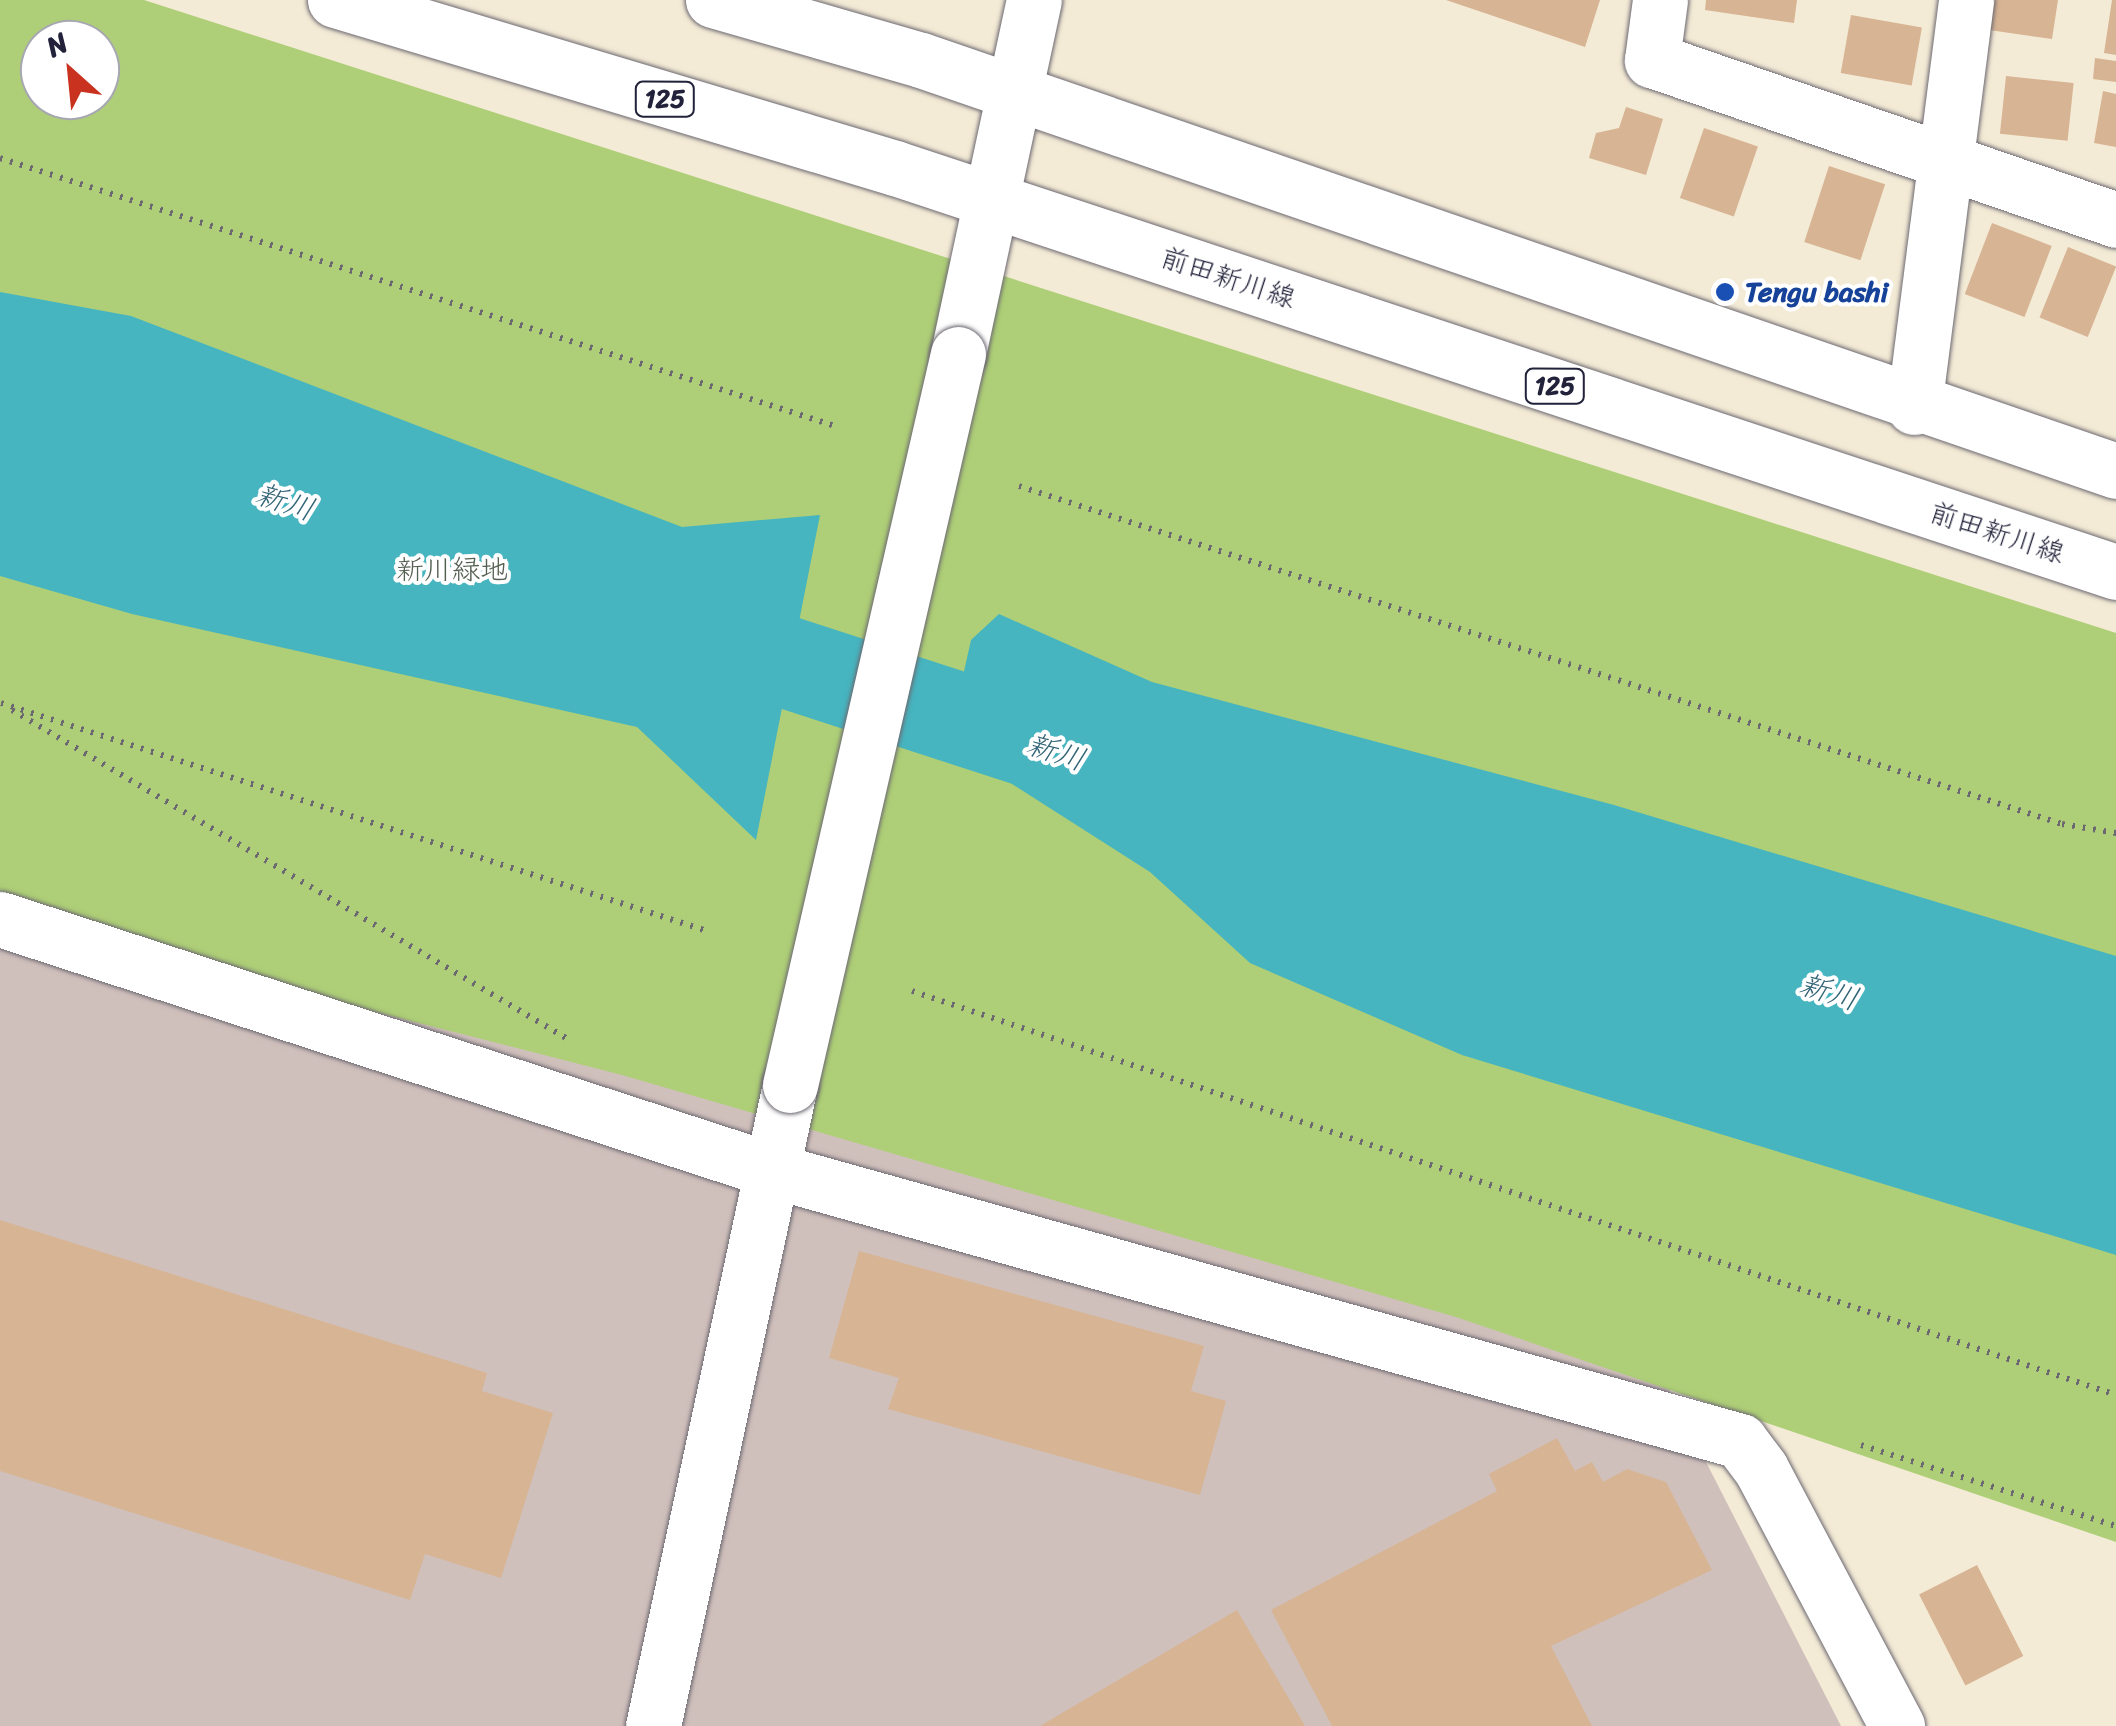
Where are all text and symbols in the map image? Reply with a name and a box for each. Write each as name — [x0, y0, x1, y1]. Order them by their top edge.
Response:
text: N — [37, 18, 77, 71]
north arrow — [20, 20, 120, 120]
road number: 125 — [632, 79, 698, 119]
street label: 前田新川線 — [1156, 240, 1300, 316]
place label: Tengu bashi — [1745, 275, 1889, 309]
marker: Tengu bashi — [1714, 281, 1736, 303]
road number: 125 — [1522, 366, 1588, 406]
water label: 新川 — [251, 476, 319, 528]
street label: 前田新川線 — [1925, 495, 2069, 571]
park label: 新川緑地 — [396, 553, 508, 587]
water label: 新川 — [1022, 726, 1090, 778]
water label: 新川 — [1795, 966, 1863, 1018]

